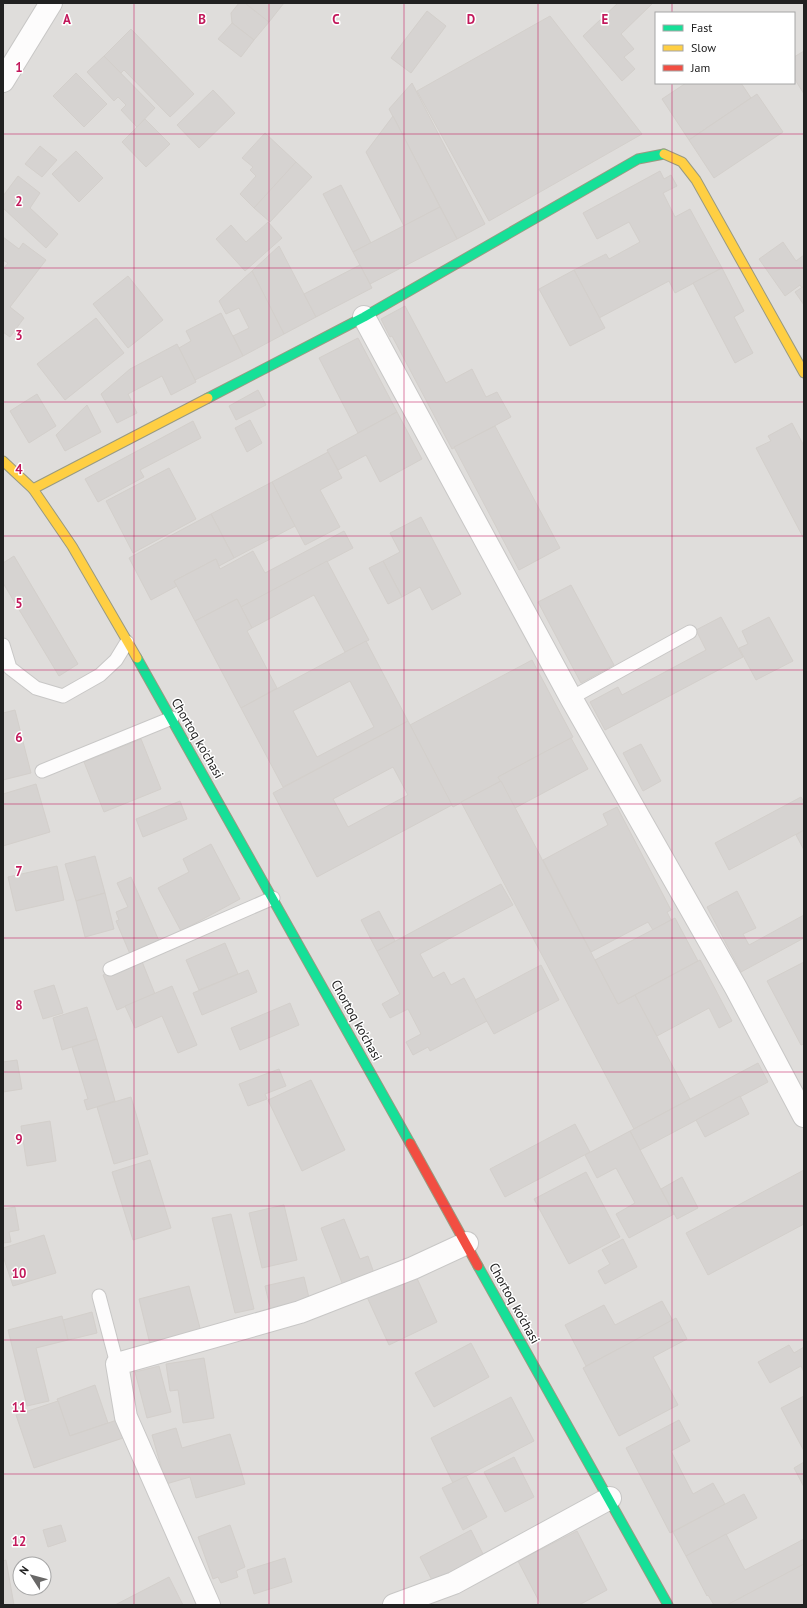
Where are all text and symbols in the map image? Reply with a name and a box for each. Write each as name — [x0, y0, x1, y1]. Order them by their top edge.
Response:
text: A — [63, 11, 71, 28]
text: B — [198, 11, 206, 28]
text: C — [332, 11, 340, 28]
text: D — [467, 11, 475, 28]
text: E — [602, 11, 609, 28]
legend — [655, 12, 795, 84]
text: Fast — [691, 20, 712, 35]
text: Slow — [691, 40, 716, 55]
text: 1 — [15, 59, 23, 76]
text: Jam — [690, 60, 710, 75]
text: 2 — [15, 193, 23, 210]
text: 3 — [15, 327, 23, 344]
text: 4 — [15, 461, 23, 478]
text: 5 — [15, 595, 23, 612]
street label: Chortoq ko'chasi — [168, 695, 227, 782]
text: 6 — [15, 729, 23, 746]
text: 7 — [15, 863, 23, 880]
street label: Chortoq ko'chasi — [327, 977, 386, 1064]
text: 8 — [15, 997, 23, 1014]
text: 9 — [15, 1131, 23, 1148]
street label: Chortoq ko'chasi — [485, 1260, 544, 1347]
text: 10 — [12, 1265, 26, 1282]
text: 11 — [12, 1399, 26, 1416]
text: 12 — [12, 1533, 26, 1550]
north arrow — [12, 1556, 52, 1596]
text: N — [16, 1563, 32, 1577]

